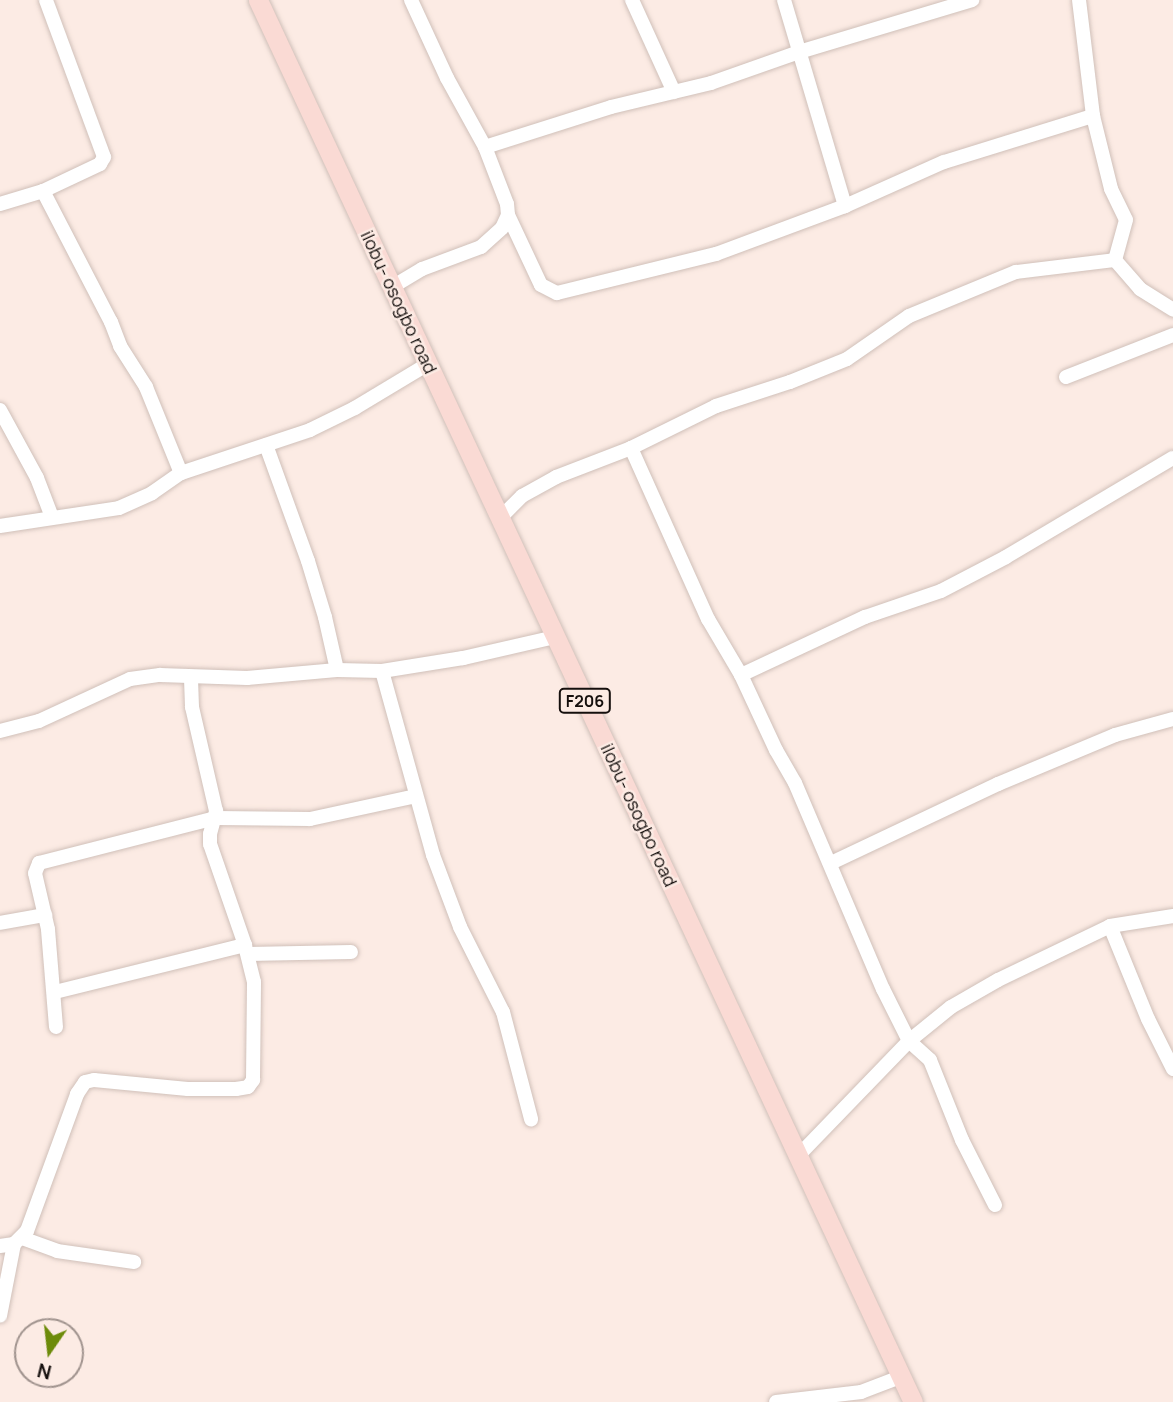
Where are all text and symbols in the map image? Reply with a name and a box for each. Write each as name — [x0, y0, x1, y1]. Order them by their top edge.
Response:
street label: ilobu- osogbo road — [356, 227, 442, 377]
road number: F206 — [559, 688, 611, 714]
street label: ilobu- osogbo road — [596, 740, 682, 890]
north arrow — [14, 1318, 84, 1388]
text: N — [35, 1357, 54, 1386]

